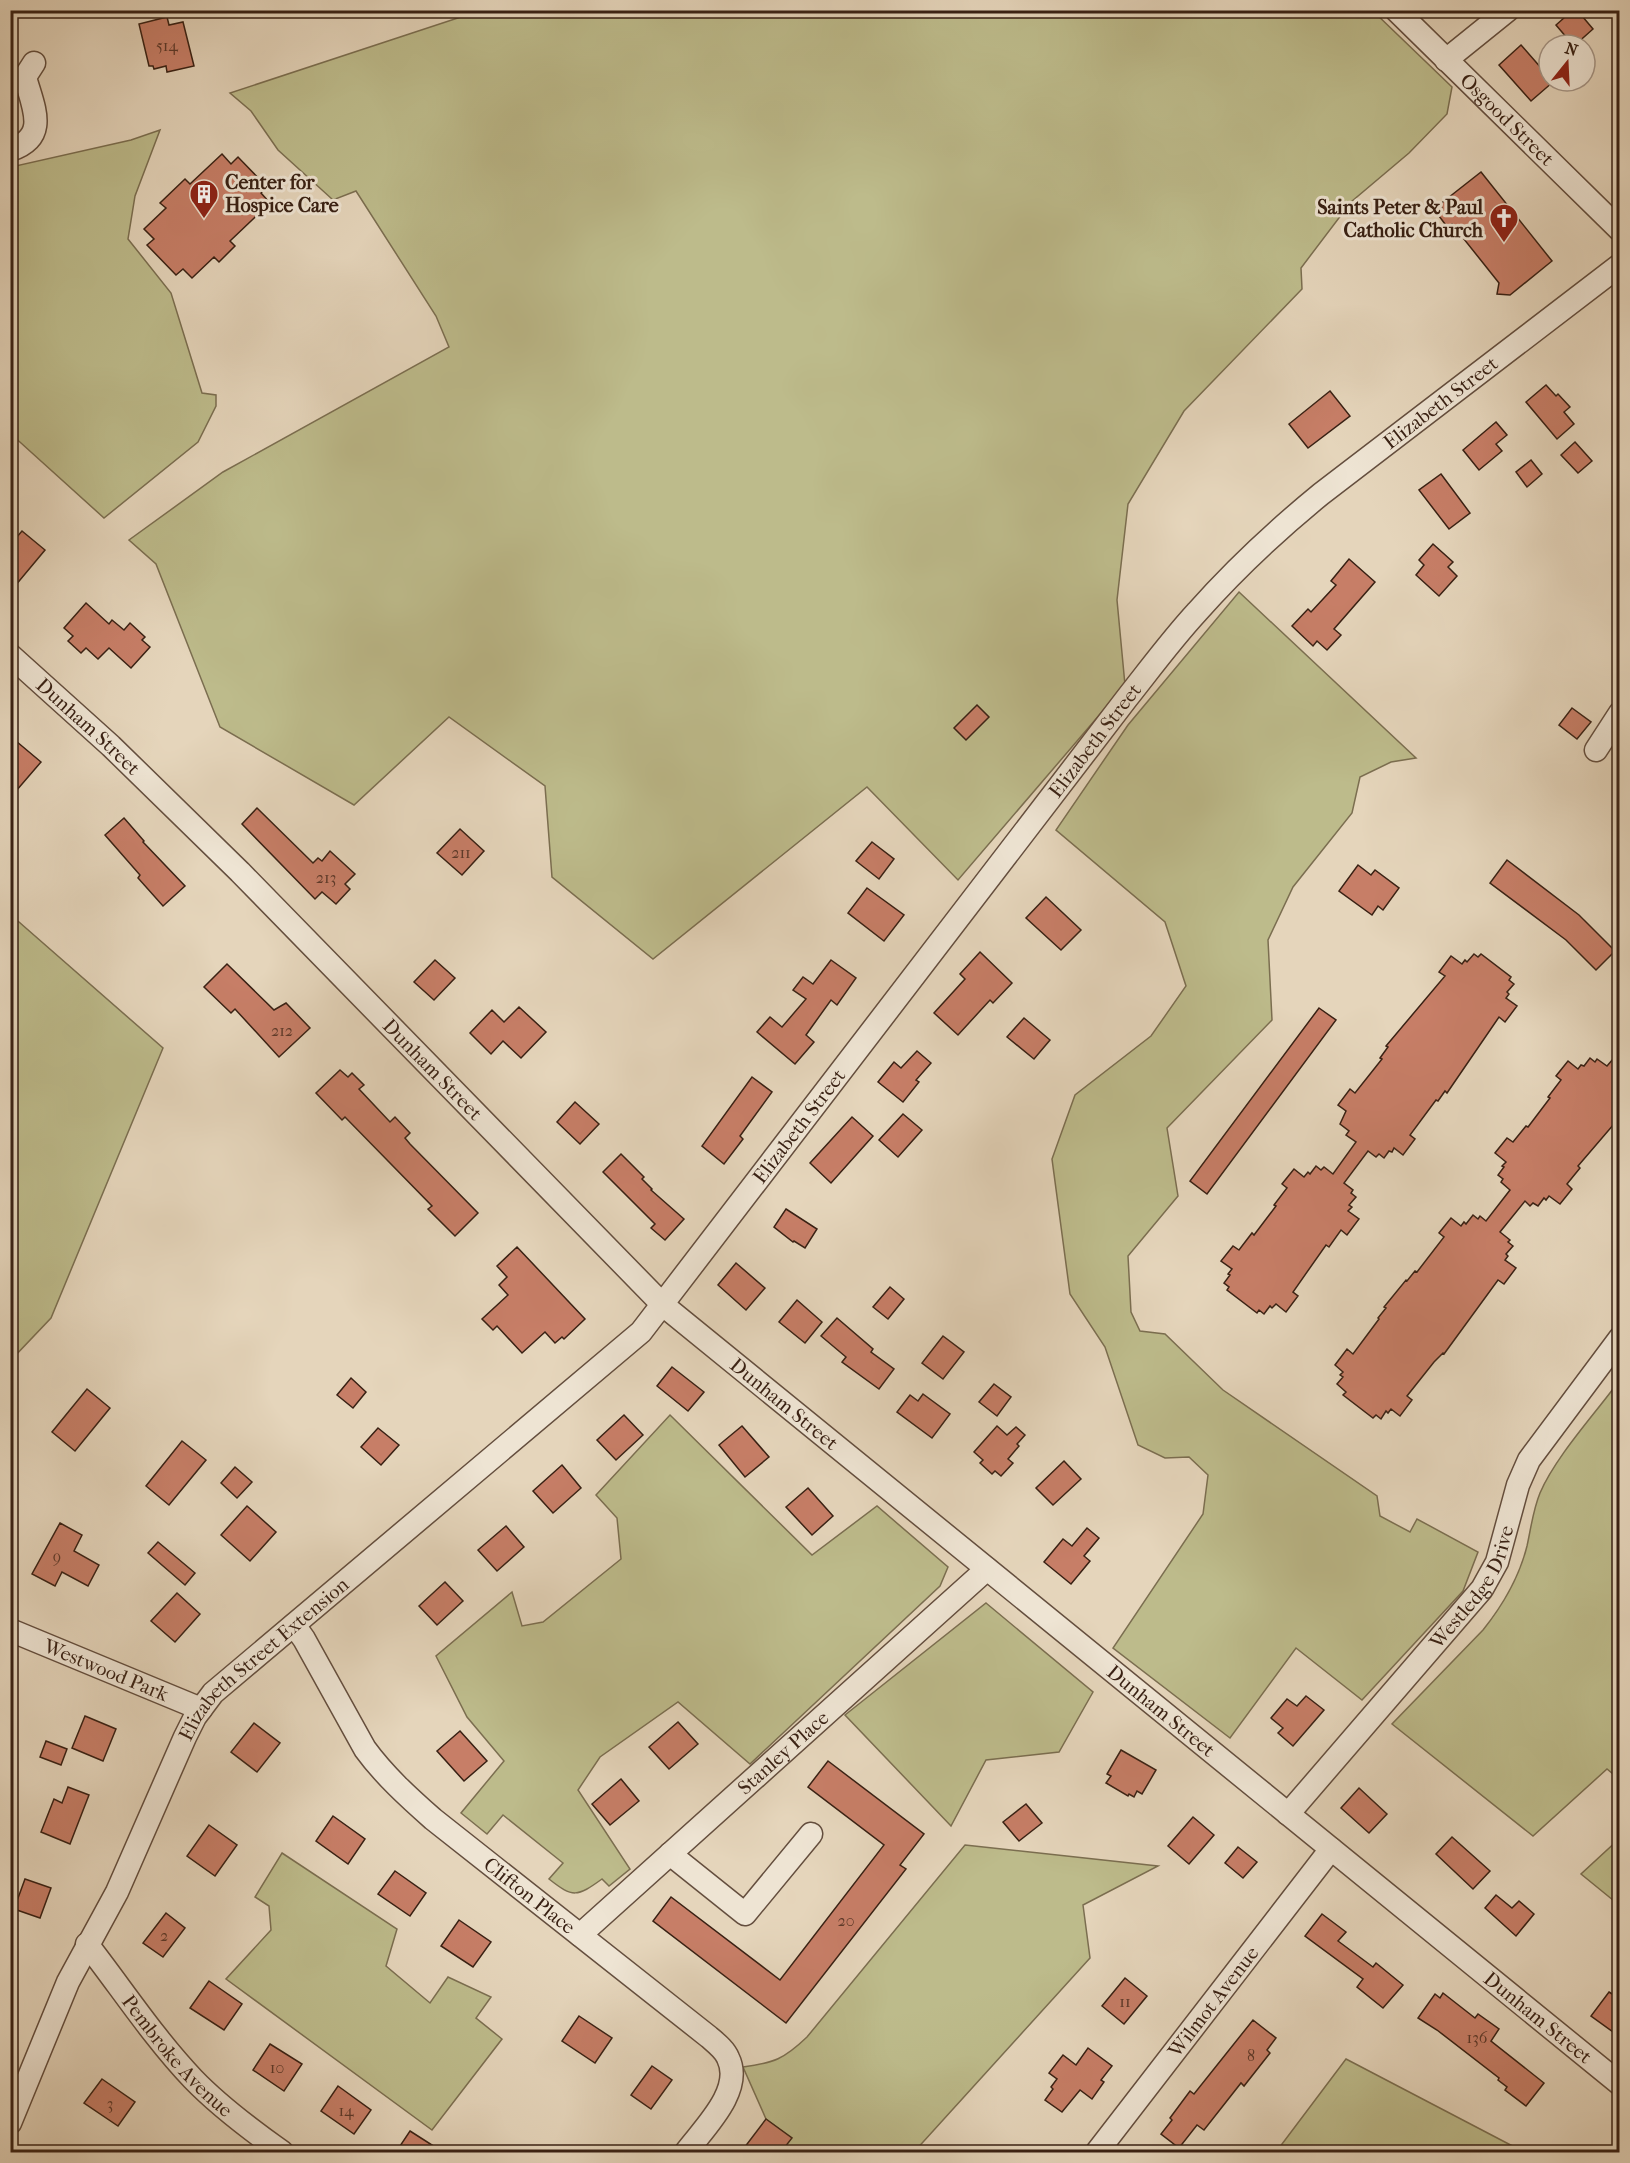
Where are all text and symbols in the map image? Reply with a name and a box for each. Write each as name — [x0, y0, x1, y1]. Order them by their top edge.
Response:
north arrow — [1537, 33, 1597, 93]
house number: 514 — [156, 36, 179, 55]
text: N — [1563, 38, 1581, 60]
street label: Osgood Street — [1455, 69, 1559, 171]
place label: Center for Hospice Care — [225, 171, 339, 217]
building icon: Center for Hospice Care — [188, 178, 220, 220]
place label: Saints Peter & Paul Catholic Church — [1317, 196, 1484, 242]
church icon: Saints Peter & Paul Catholic Church — [1488, 202, 1520, 244]
street label: Elizabeth Street — [1379, 352, 1502, 454]
street label: Dunham Street — [32, 673, 145, 780]
street label: Elizabeth Street — [1044, 679, 1146, 802]
house number: 211 — [451, 843, 471, 862]
house number: 213 — [316, 868, 336, 887]
street label: Dunham Street — [378, 1014, 487, 1125]
house number: 212 — [271, 1021, 293, 1040]
street label: Elizabeth Street — [748, 1065, 850, 1188]
street label: Dunham Street — [725, 1353, 843, 1455]
street label: Westledge Drive — [1424, 1523, 1518, 1654]
house number: 9 — [53, 1547, 61, 1566]
street label: Elizabeth Street Extension — [174, 1572, 354, 1744]
street label: Westwood Park — [39, 1634, 172, 1706]
street label: Dunham Street — [1102, 1660, 1220, 1762]
street label: Stanley Place — [733, 1706, 833, 1799]
street label: Clifton Place — [479, 1853, 580, 1939]
house number: 20 — [837, 1911, 855, 1930]
house number: 2 — [160, 1926, 168, 1945]
street label: Wilmot Avenue — [1163, 1942, 1264, 2063]
street label: Dunham Street — [1479, 1967, 1596, 2068]
street label: Pembroke Avenue — [117, 1990, 237, 2122]
house number: 11 — [1119, 1992, 1131, 2011]
house number: 136 — [1467, 2028, 1488, 2047]
house number: 8 — [1247, 2046, 1255, 2065]
house number: 10 — [270, 2058, 284, 2077]
house number: 3 — [107, 2094, 113, 2113]
house number: 14 — [338, 2101, 354, 2120]

